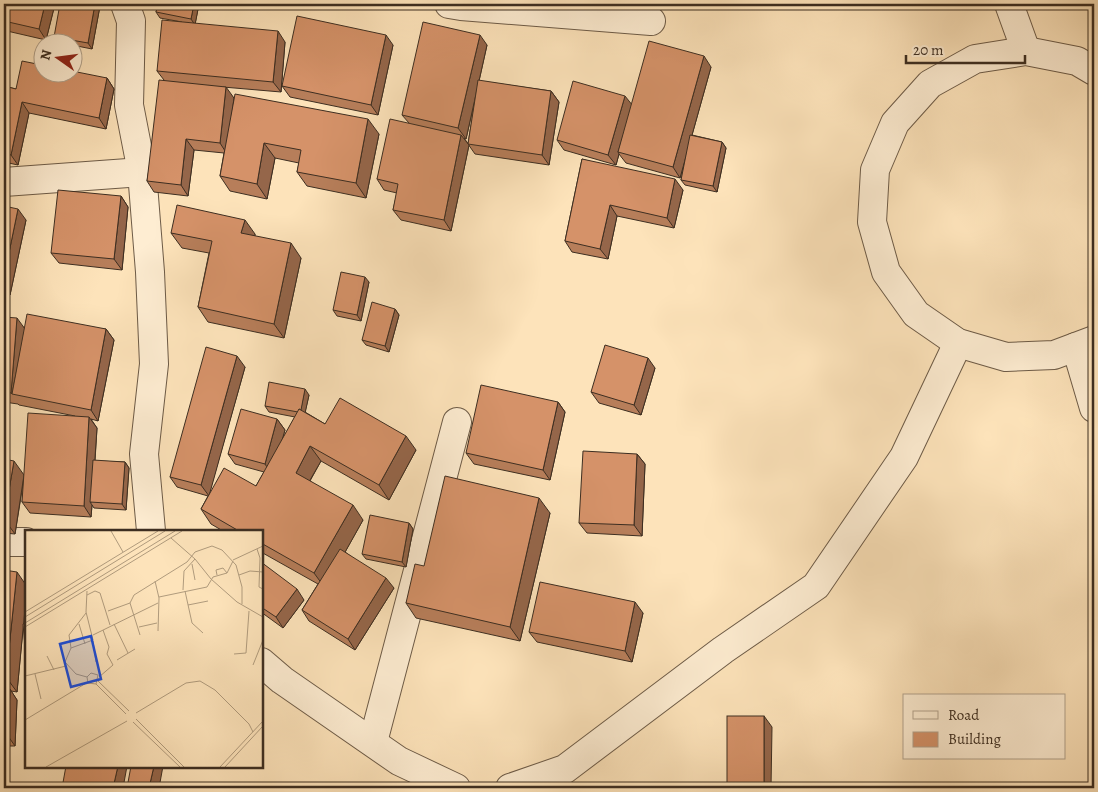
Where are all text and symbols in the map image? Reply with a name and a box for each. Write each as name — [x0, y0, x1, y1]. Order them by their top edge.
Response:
north arrow — [32, 32, 82, 82]
scale bar — [906, 32, 1024, 64]
text: 20 m — [913, 40, 944, 60]
text: N — [35, 48, 56, 62]
inset map — [25, 530, 262, 767]
legend — [903, 694, 1066, 760]
text: Road — [948, 705, 980, 725]
text: Building — [948, 729, 1001, 749]

